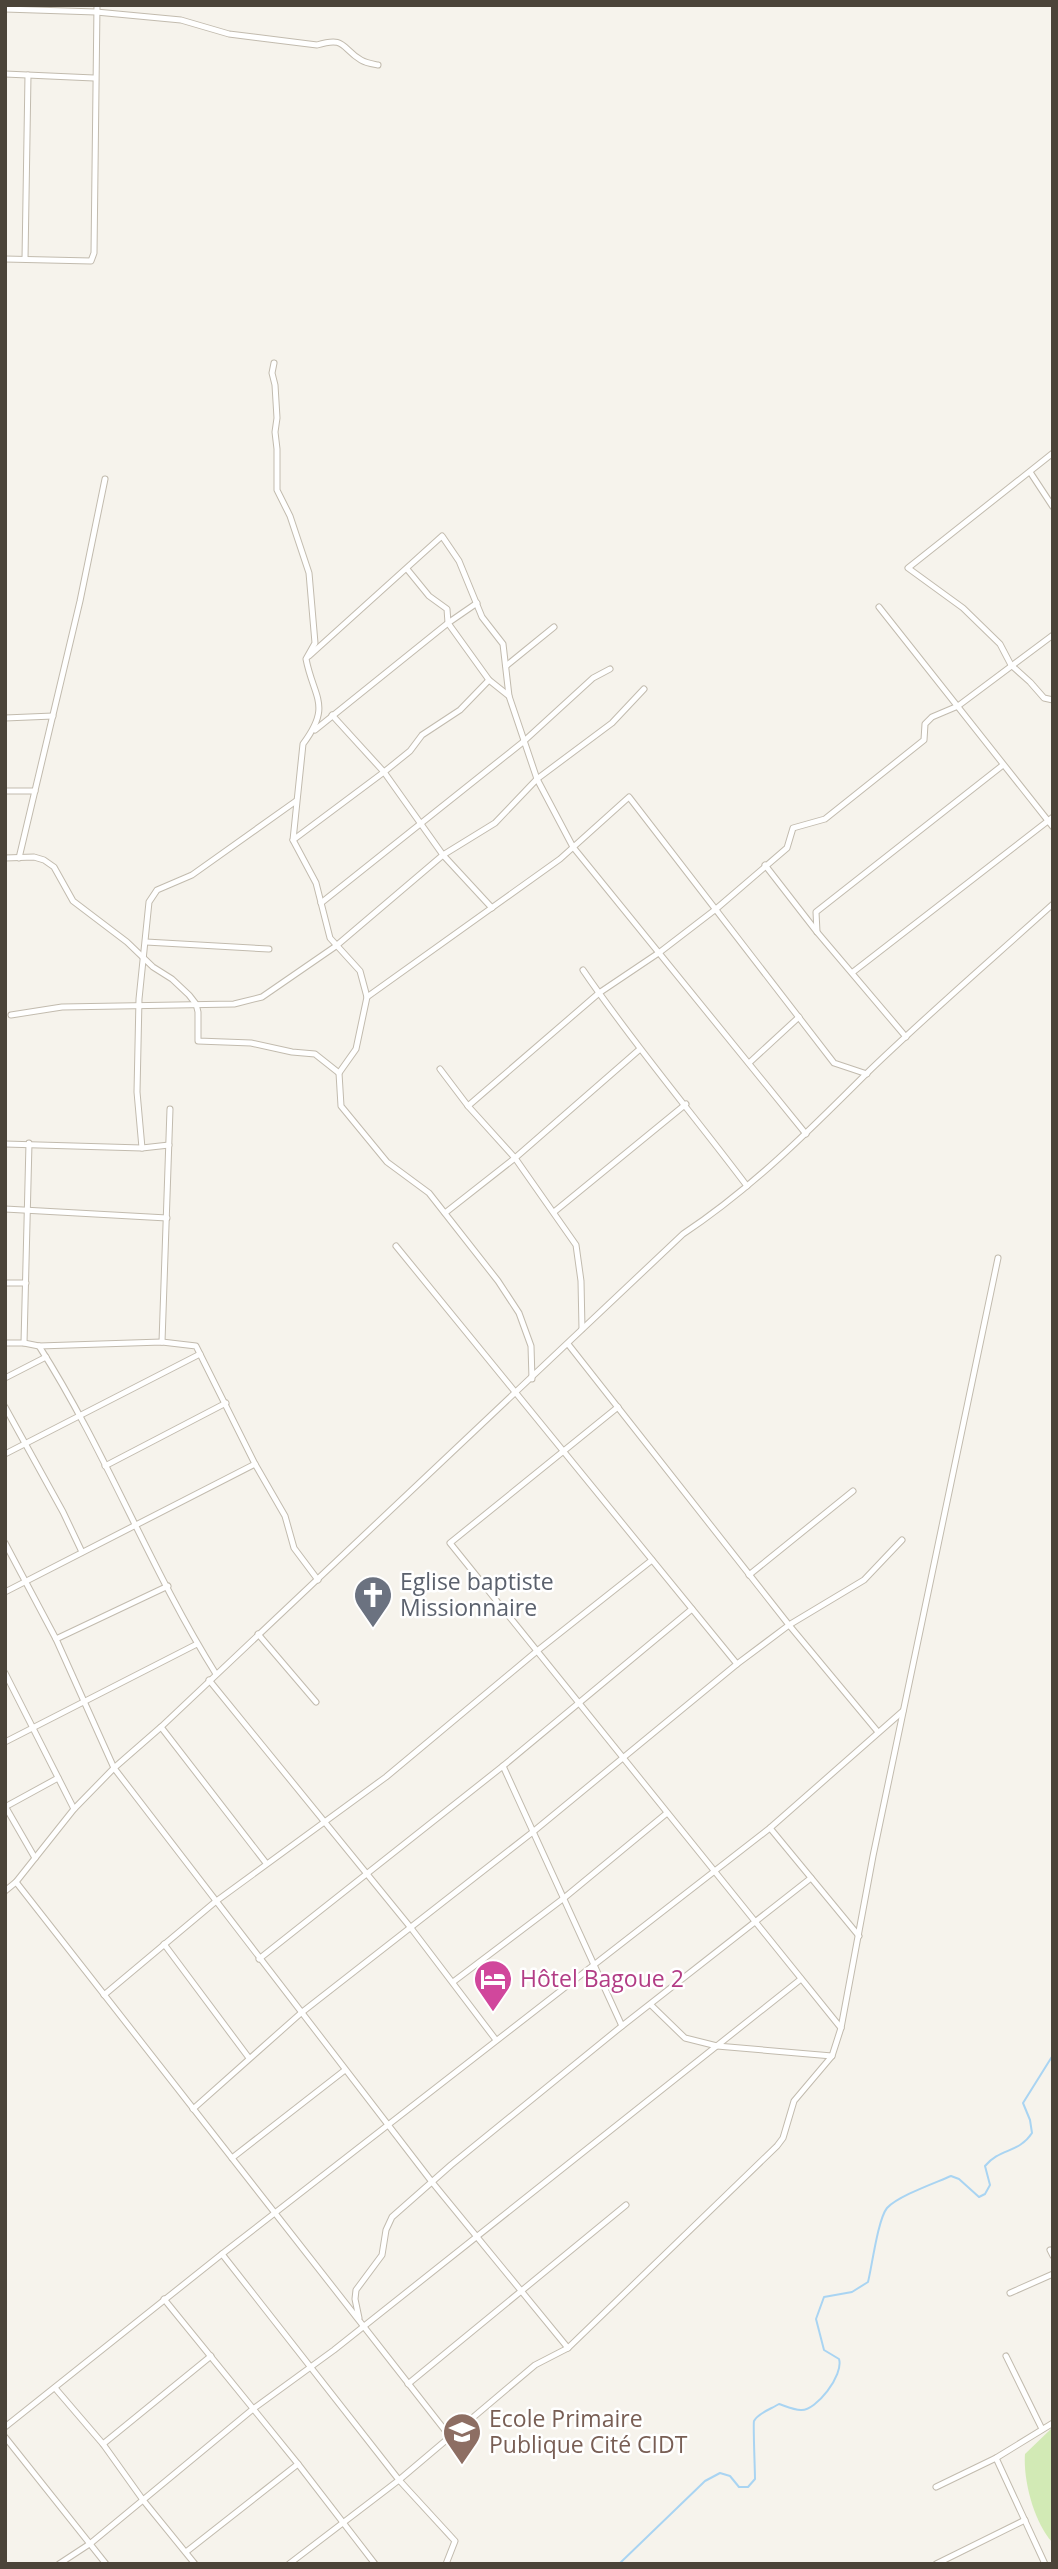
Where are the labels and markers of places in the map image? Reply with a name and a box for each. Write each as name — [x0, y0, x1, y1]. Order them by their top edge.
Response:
place label: Eglise baptiste Missionnaire — [400, 1565, 554, 1623]
church icon: Eglise baptiste Missionnaire — [352, 1574, 394, 1629]
hotel icon: Hôtel Bagoue 2 — [472, 1958, 514, 2013]
place label: Hôtel Bagoue 2 — [520, 1962, 684, 1994]
place label: Ecole Primaire Publique Cité CIDT — [489, 2402, 688, 2460]
school or university icon: Ecole Primaire Publique Cité CIDT — [441, 2411, 483, 2466]

